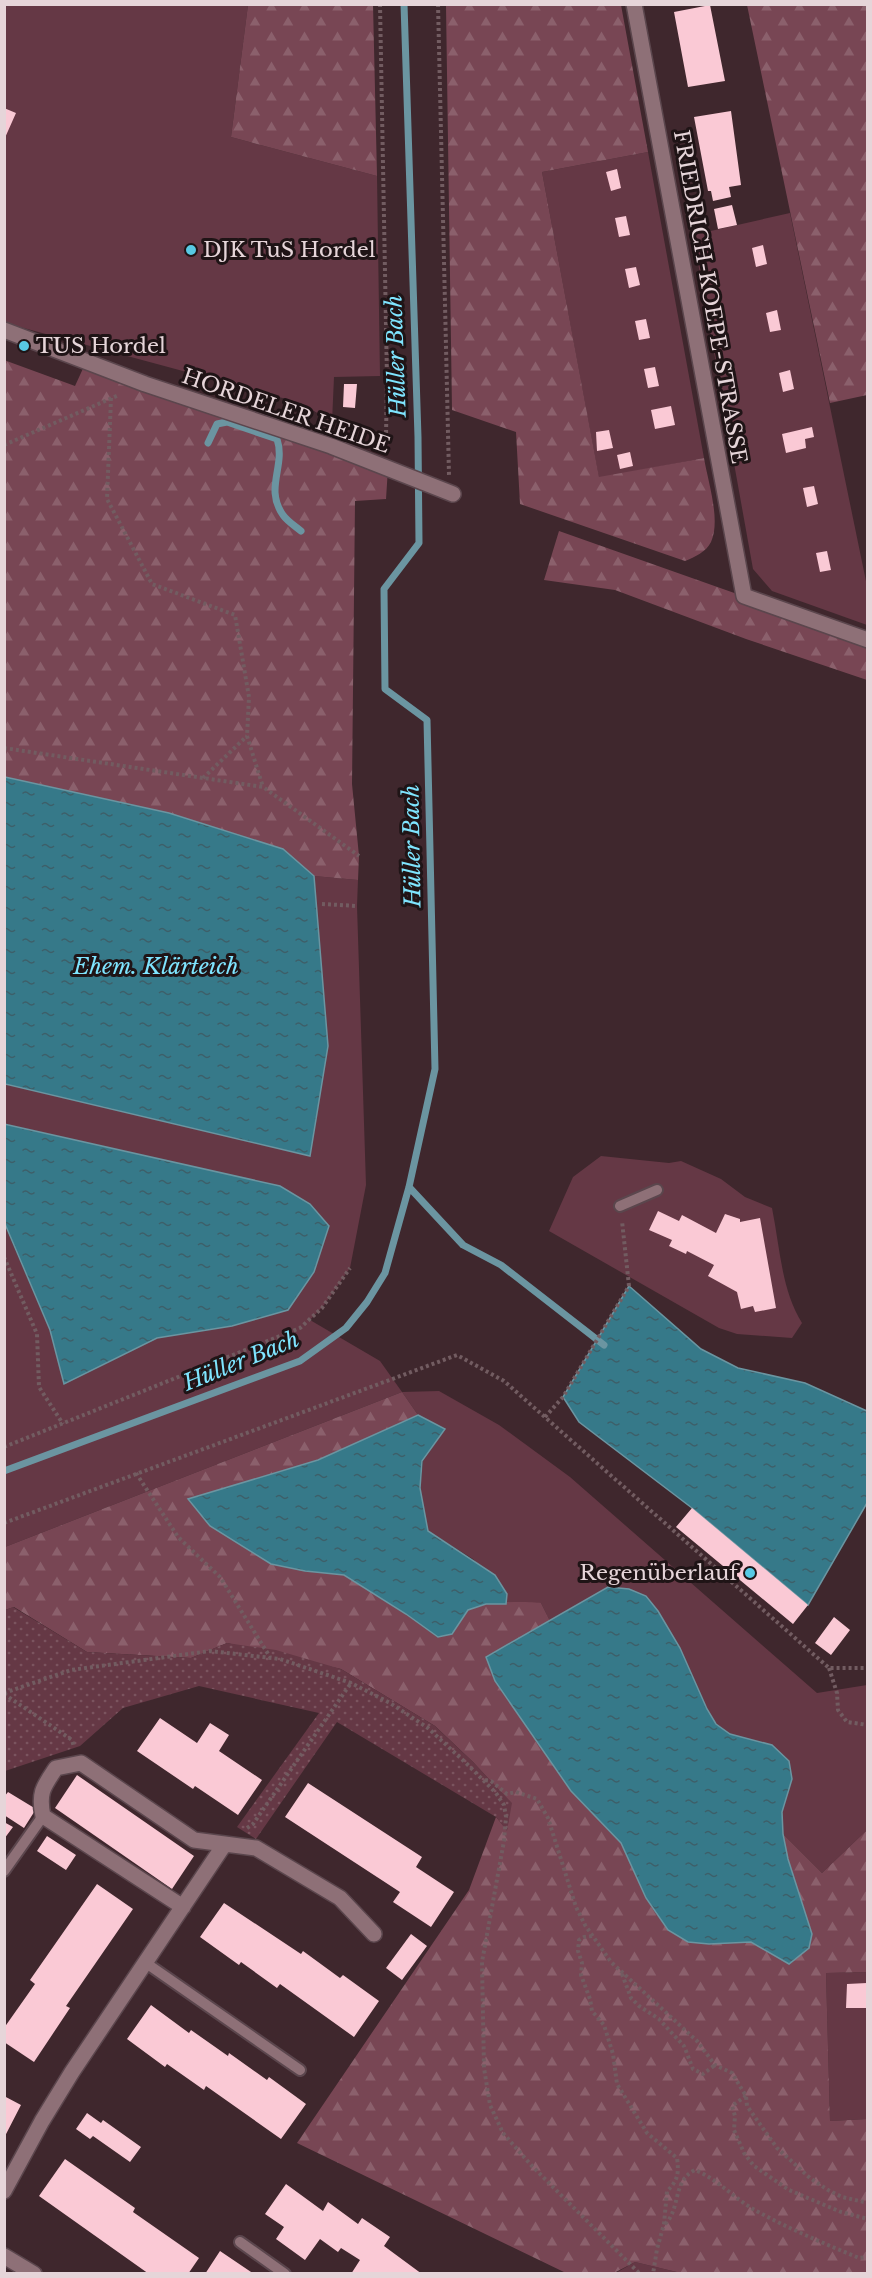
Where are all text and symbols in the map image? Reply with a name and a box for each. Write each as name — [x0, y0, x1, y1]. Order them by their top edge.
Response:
street label: FRIEDRICH-KOEPE-STRASSE — [668, 128, 752, 466]
place label: DJK TuS Hordel — [203, 237, 376, 263]
marker: DJK TuS Hordel — [184, 243, 198, 257]
water label: Hüller Bach — [380, 294, 412, 419]
place label: TUS Hordel — [36, 333, 166, 359]
marker: TUS Hordel — [17, 339, 31, 353]
street label: HORDELER HEIDE — [179, 363, 393, 459]
water label: Hüller Bach — [397, 784, 427, 909]
water label: Ehem. Klärteich — [72, 953, 239, 980]
water label: Hüller Bach — [178, 1325, 303, 1397]
place label: Regenüberlauf — [580, 1560, 740, 1586]
marker: Regenüberlauf — [743, 1566, 757, 1580]

